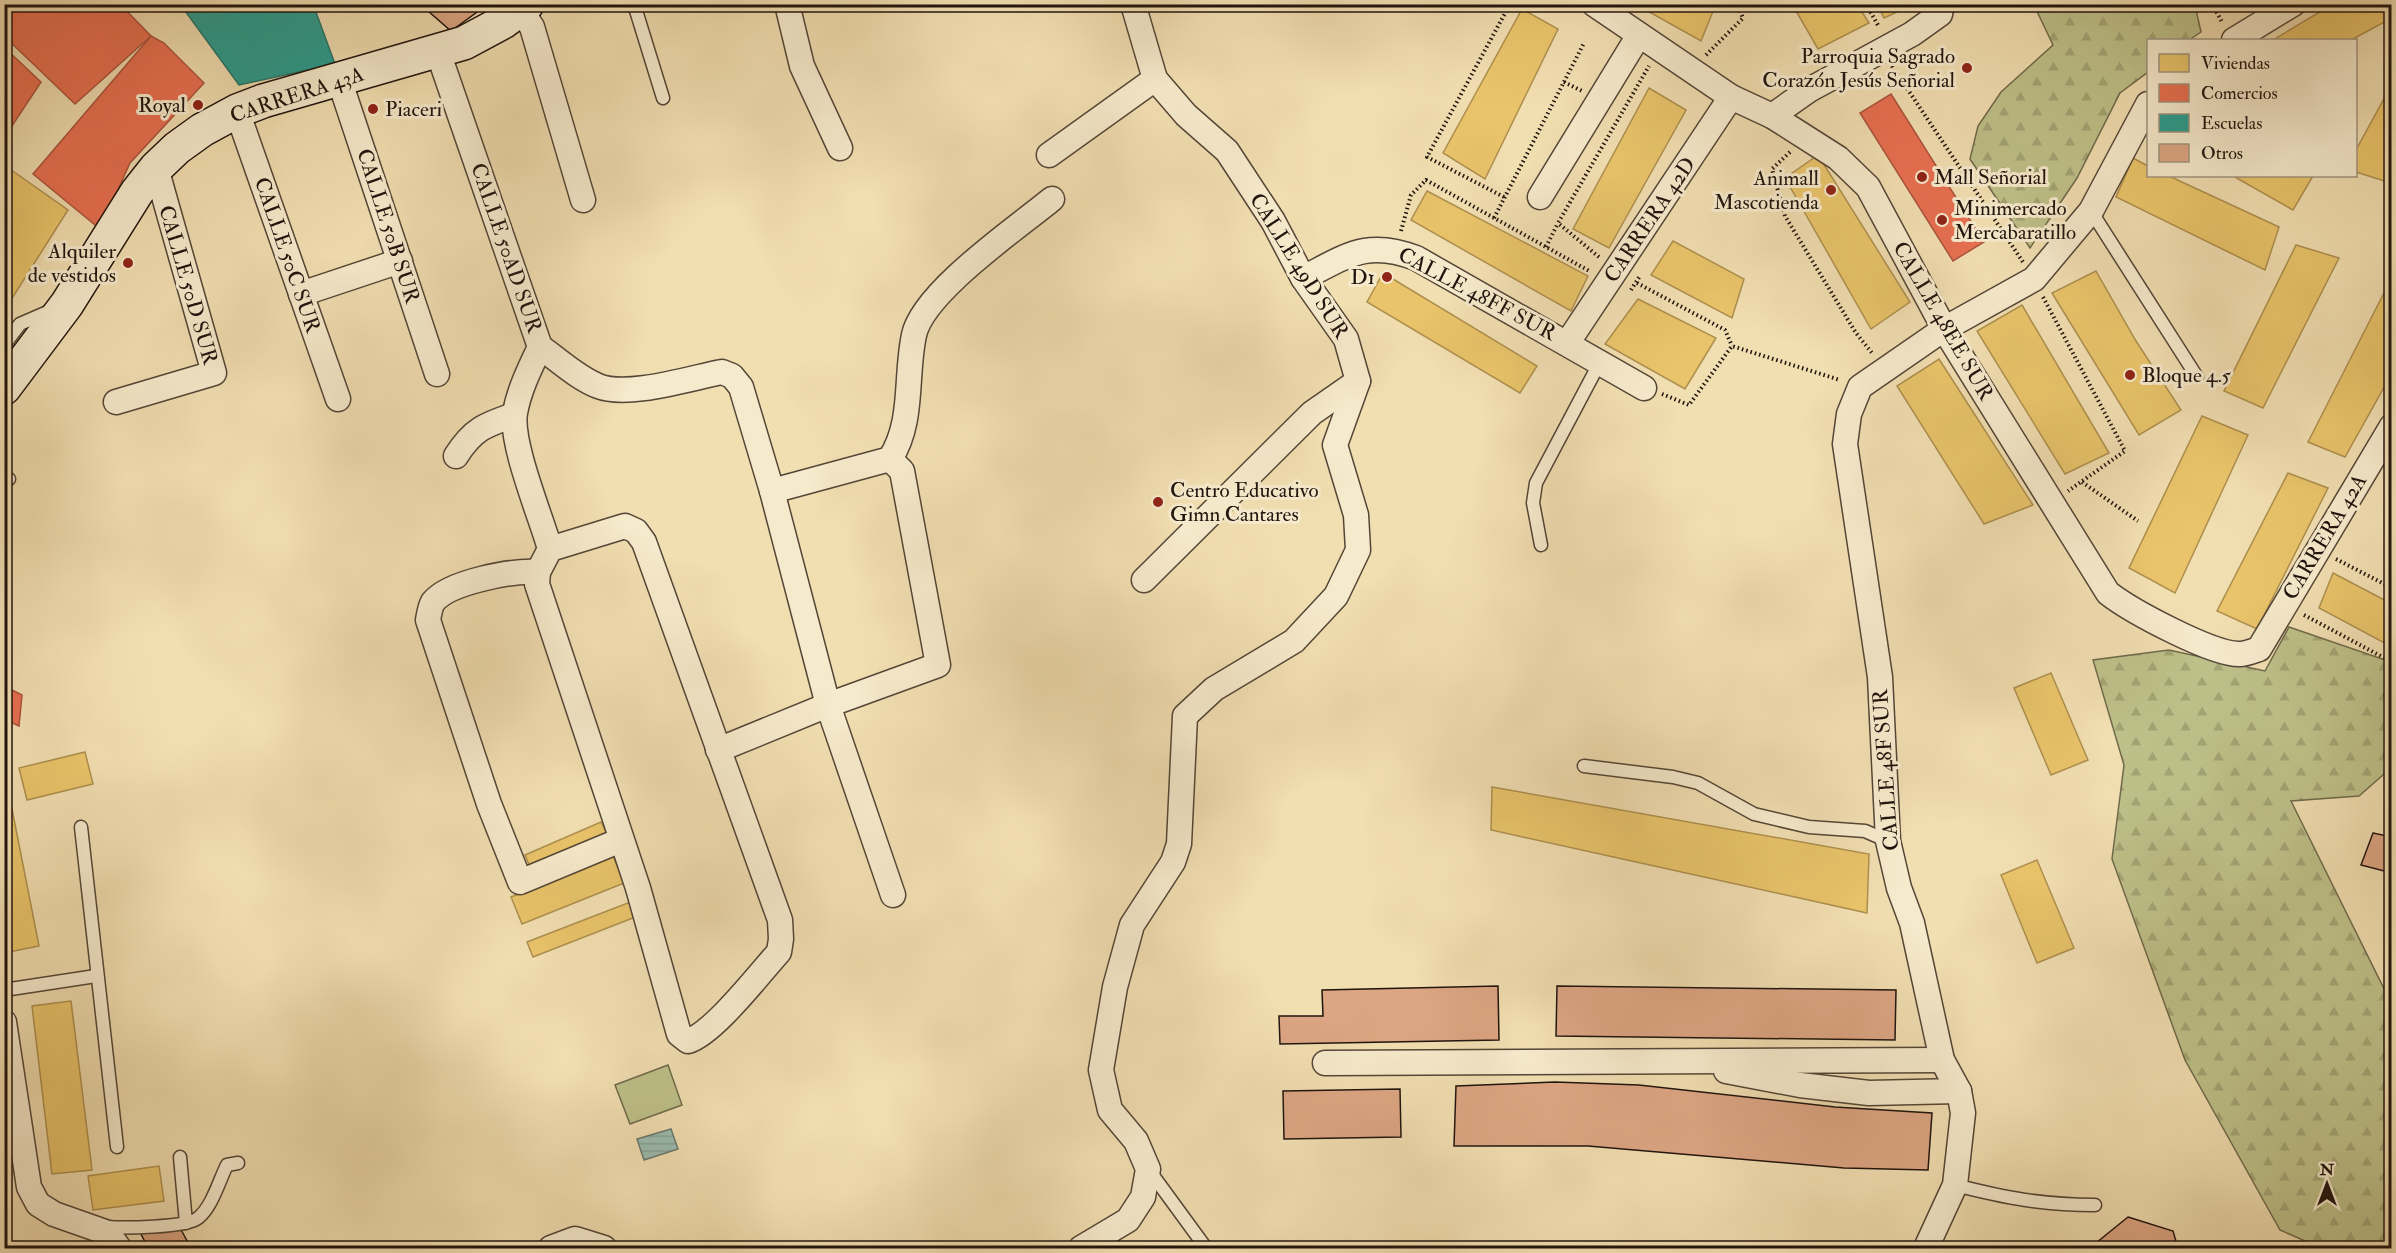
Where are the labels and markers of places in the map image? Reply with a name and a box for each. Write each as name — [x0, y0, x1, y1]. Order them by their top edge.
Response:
place label: Parroquia Sagrado Corazón Jesús Señorial — [1762, 43, 1956, 94]
marker: Parroquia Sagrado Corazón Jesús Señorial — [1960, 61, 1974, 75]
place label: Royal — [138, 92, 187, 119]
place label: Piaceri — [385, 96, 442, 123]
marker: Royal — [191, 98, 205, 112]
marker: Piaceri — [366, 102, 380, 116]
place label: Mall Señorial — [1934, 164, 2047, 191]
place label: Animall Mascotienda — [1714, 165, 1820, 216]
marker: Mall Señorial — [1915, 170, 1929, 184]
marker: Animall Mascotienda — [1824, 183, 1838, 197]
place label: Minimercado Mercabaratillo — [1954, 195, 2076, 246]
marker: Minimercado Mercabaratillo — [1935, 213, 1949, 227]
place label: Alquiler de vestidos — [28, 238, 116, 289]
marker: Alquiler de vestidos — [121, 256, 135, 270]
place label: D1 — [1350, 264, 1375, 291]
marker: D1 — [1380, 270, 1394, 284]
place label: Bloque 4.5 — [2142, 362, 2232, 389]
marker: Bloque 4.5 — [2123, 368, 2137, 382]
place label: Centro Educativo Gimn Cantares — [1170, 477, 1319, 528]
marker: Centro Educativo Gimn Cantares — [1151, 495, 1165, 509]

